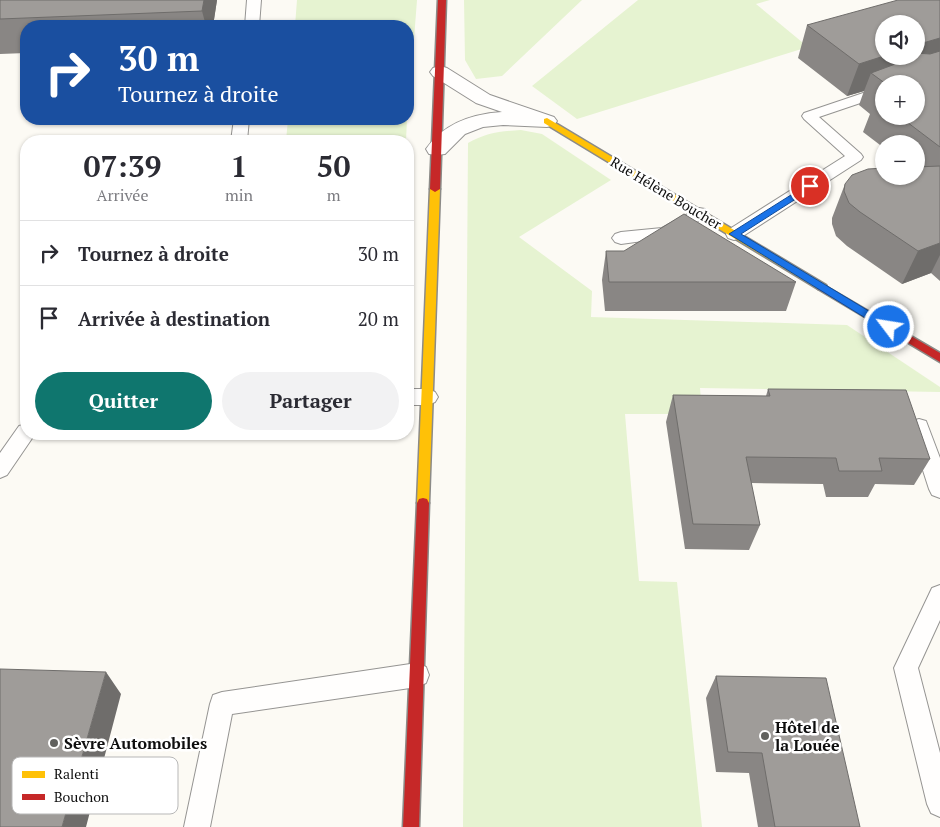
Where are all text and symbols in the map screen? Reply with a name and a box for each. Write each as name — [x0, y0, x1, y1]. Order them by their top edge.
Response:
map controls — [875, 15, 925, 185]
button: sound — [875, 15, 925, 65]
text: 30 m — [118, 35, 199, 81]
icon: right — [35, 40, 100, 105]
button: + — [875, 75, 925, 125]
text: Tournez à droite — [118, 79, 279, 108]
button: − — [875, 135, 925, 185]
text: 07:39 — [83, 146, 162, 186]
text: 1 — [231, 146, 248, 186]
text: 50 — [317, 146, 351, 186]
street label: Rue Hélène Boucher — [607, 152, 726, 234]
pin — [789, 165, 831, 207]
icon: arrive — [796, 172, 824, 200]
text: Arrivée — [97, 184, 148, 206]
text: min — [225, 184, 253, 206]
text: m — [327, 184, 340, 206]
icon: right — [35, 239, 63, 267]
text: Tournez à droite — [78, 241, 229, 266]
text: 30 m — [358, 241, 399, 266]
position arrow — [862, 300, 914, 352]
icon: arrive — [35, 304, 63, 332]
text: Arrivée à destination — [78, 306, 270, 331]
text: 20 m — [358, 306, 399, 331]
button: Quitter — [35, 372, 212, 430]
button: Partager — [222, 372, 399, 430]
place label: Hôtel de la Louée — [775, 716, 840, 756]
marker: Hôtel de la Louée — [759, 730, 771, 742]
place label: Sèvre Automobiles — [64, 732, 207, 754]
marker: Sèvre Automobiles — [48, 737, 60, 749]
legend — [12, 757, 178, 814]
text: Ralenti — [54, 764, 99, 783]
text: Bouchon — [54, 787, 110, 806]

